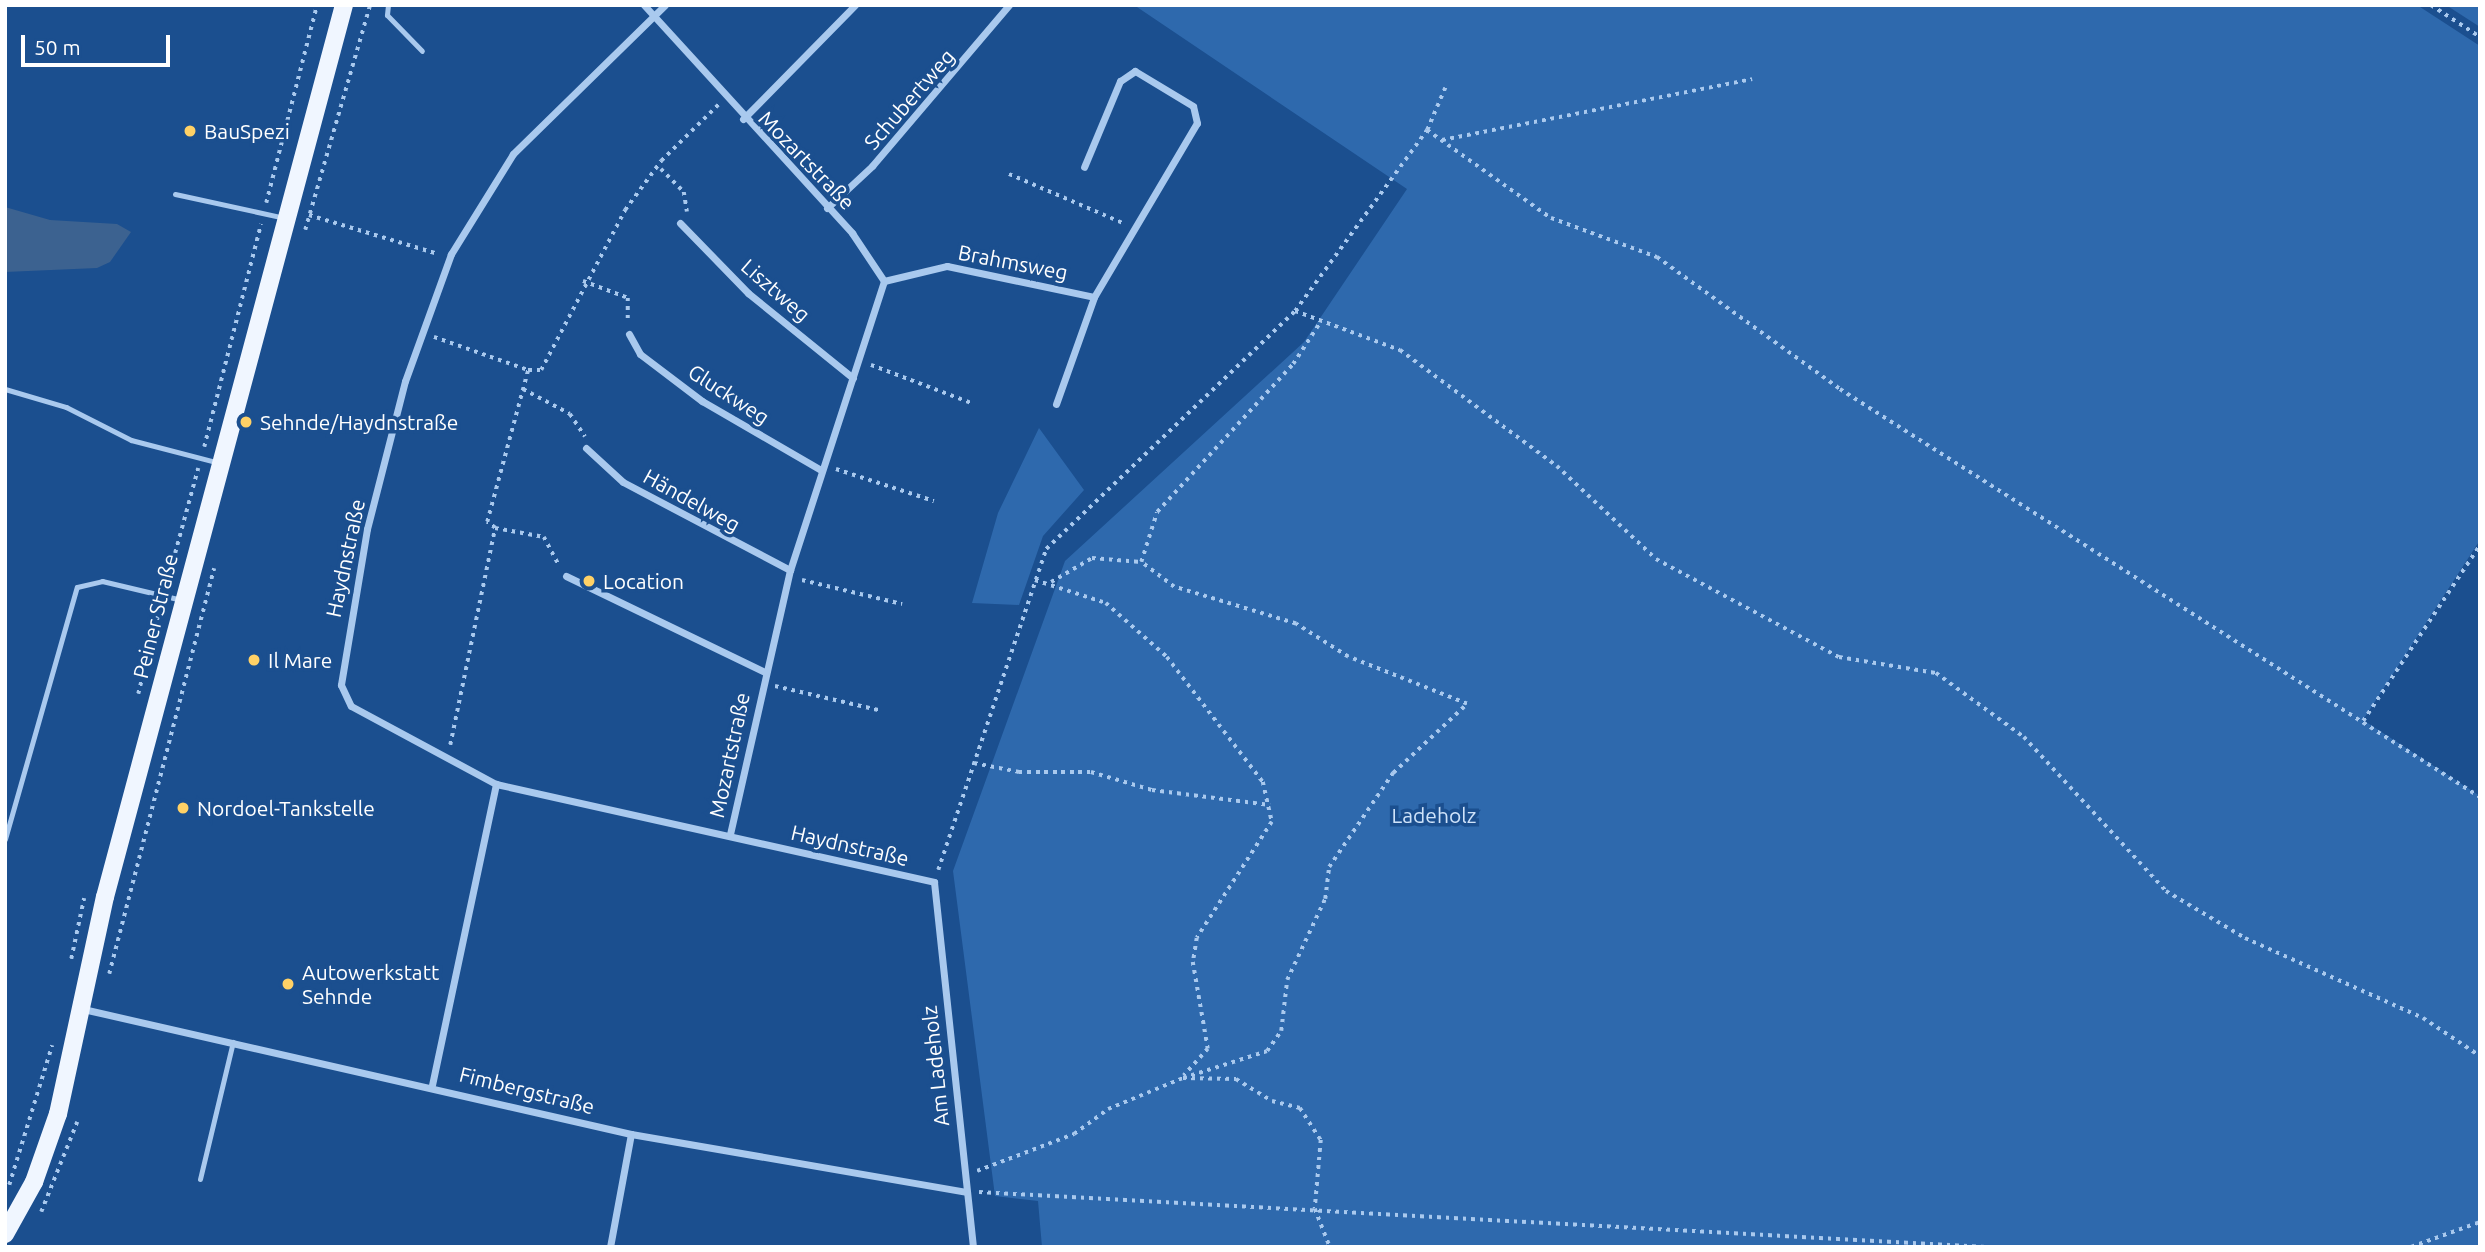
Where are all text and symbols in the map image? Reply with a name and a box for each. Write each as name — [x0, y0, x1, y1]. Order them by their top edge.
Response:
scale bar — [24, 21, 173, 65]
text: 50 m — [34, 35, 81, 59]
street label: Schubertweg — [859, 44, 959, 154]
street label: Mozartstraße — [754, 105, 860, 215]
place label: BauSpezi — [204, 118, 290, 144]
marker: BauSpezi — [182, 123, 198, 139]
street label: Brahmsweg — [956, 239, 1070, 285]
street label: Lisztweg — [737, 253, 815, 327]
street label: Gluckweg — [684, 358, 774, 430]
place label: Sehnde/Haydnstraße — [260, 409, 458, 435]
marker: Sehnde/Haydnstraße — [238, 414, 254, 430]
street label: Händelweg — [639, 463, 745, 537]
street label: Haydnstraße — [320, 497, 370, 619]
street label: Peiner Straße — [127, 551, 183, 681]
place label: Location — [603, 568, 684, 594]
marker: Location — [581, 573, 597, 589]
place label: Il Mare — [268, 647, 332, 673]
marker: Il Mare — [246, 652, 262, 668]
street label: Mozartstraße — [703, 690, 755, 820]
place label: Nordoel-Tankstelle — [197, 795, 375, 821]
marker: Nordoel-Tankstelle — [175, 800, 191, 816]
park label: Ladeholz — [1392, 802, 1476, 828]
street label: Haydnstraße — [789, 819, 911, 871]
place label: Autowerkstatt Sehnde — [302, 959, 439, 1009]
marker: Autowerkstatt Sehnde — [280, 976, 296, 992]
street label: Am Ladeholz — [916, 1004, 954, 1128]
street label: Fimbergstraße — [457, 1061, 597, 1119]

